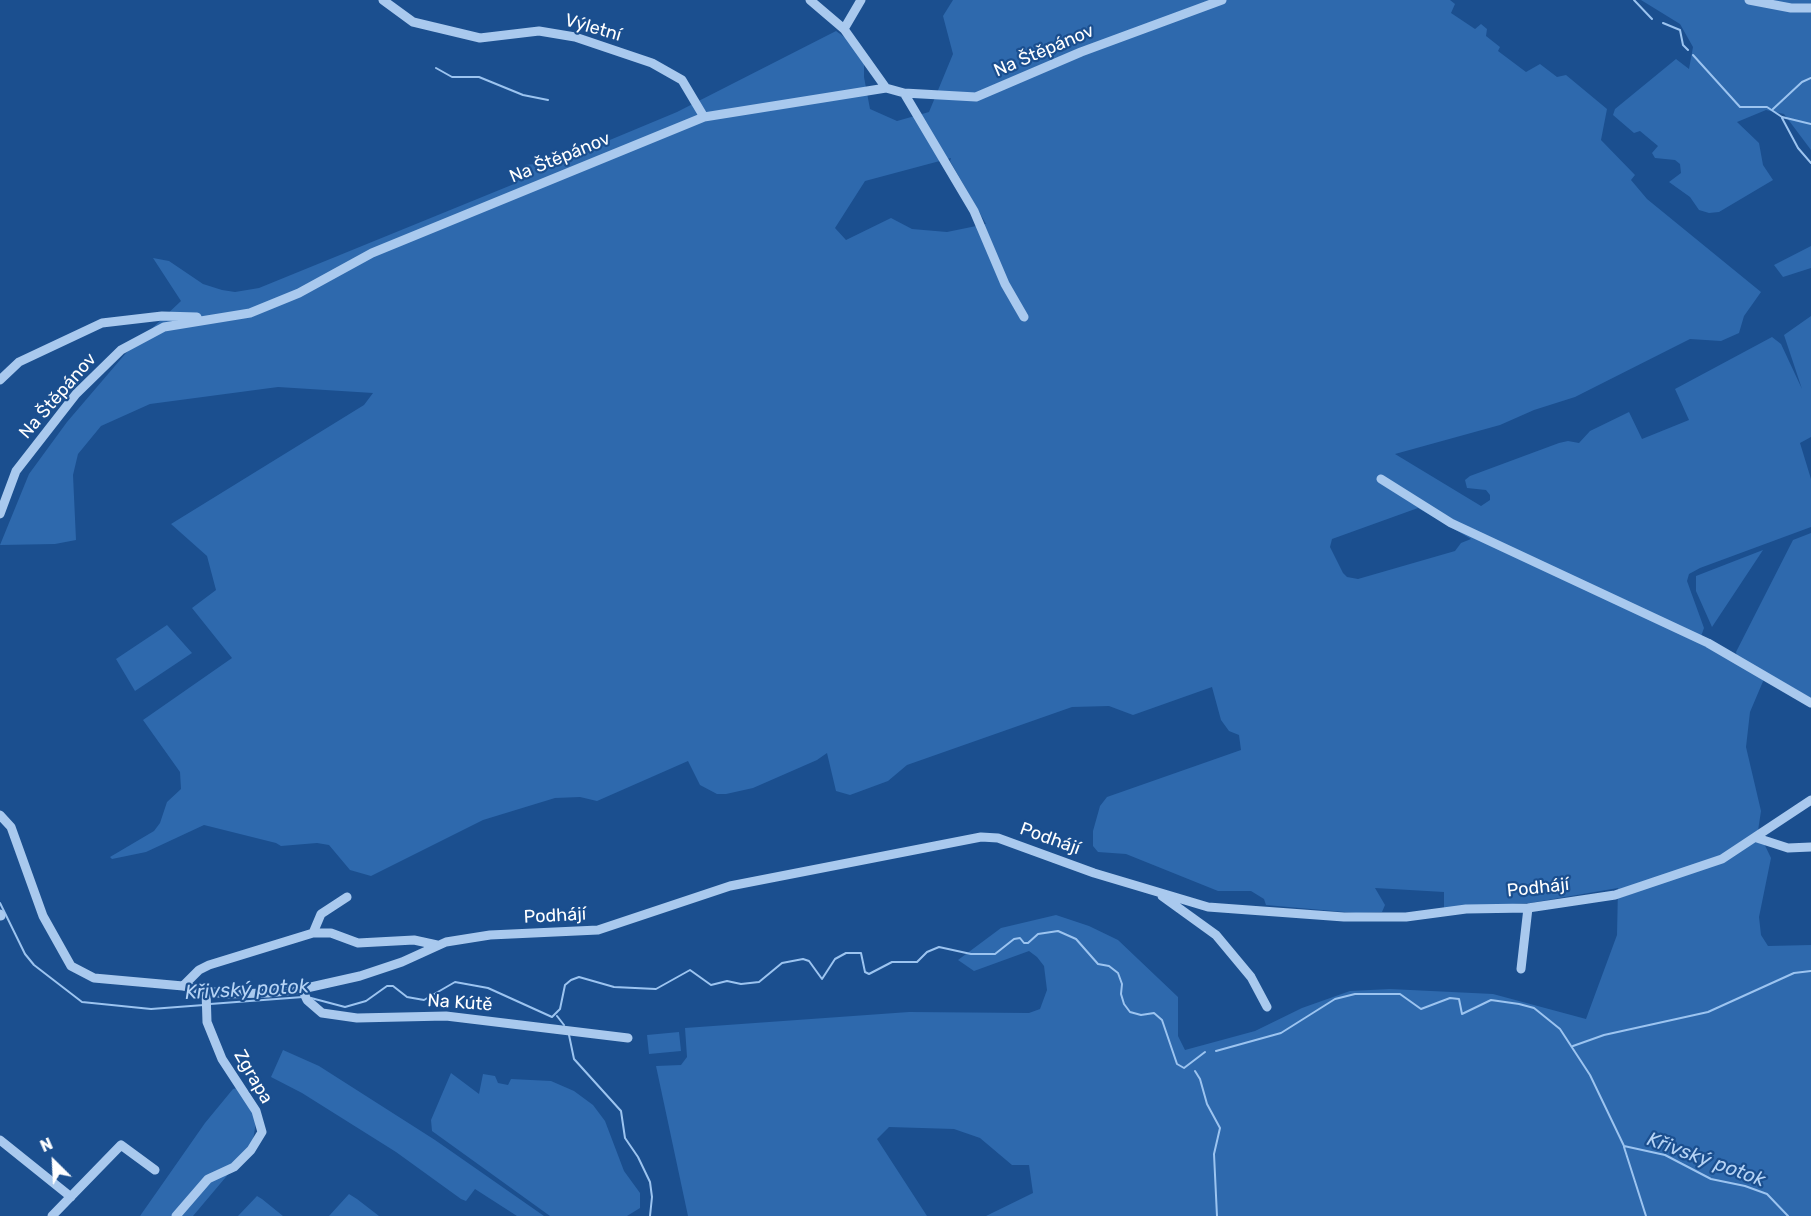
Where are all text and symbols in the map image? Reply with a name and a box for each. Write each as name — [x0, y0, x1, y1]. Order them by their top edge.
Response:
street label: Výletní — [562, 10, 624, 46]
street label: Na Štěpánov — [991, 20, 1097, 82]
street label: Na Štěpánov — [506, 128, 614, 188]
street label: Na Štěpánov — [15, 349, 101, 443]
street label: Podhájí — [1017, 818, 1083, 860]
street label: Podhájí — [1506, 874, 1570, 902]
street label: Podhájí — [523, 904, 587, 928]
water label: Křivský potok — [184, 975, 310, 1005]
street label: Na Kútě — [427, 990, 493, 1016]
street label: Zgrapa — [229, 1046, 277, 1108]
water label: Křivský potok — [1644, 1127, 1768, 1193]
north arrow — [24, 1132, 84, 1192]
text: N — [37, 1134, 56, 1156]

